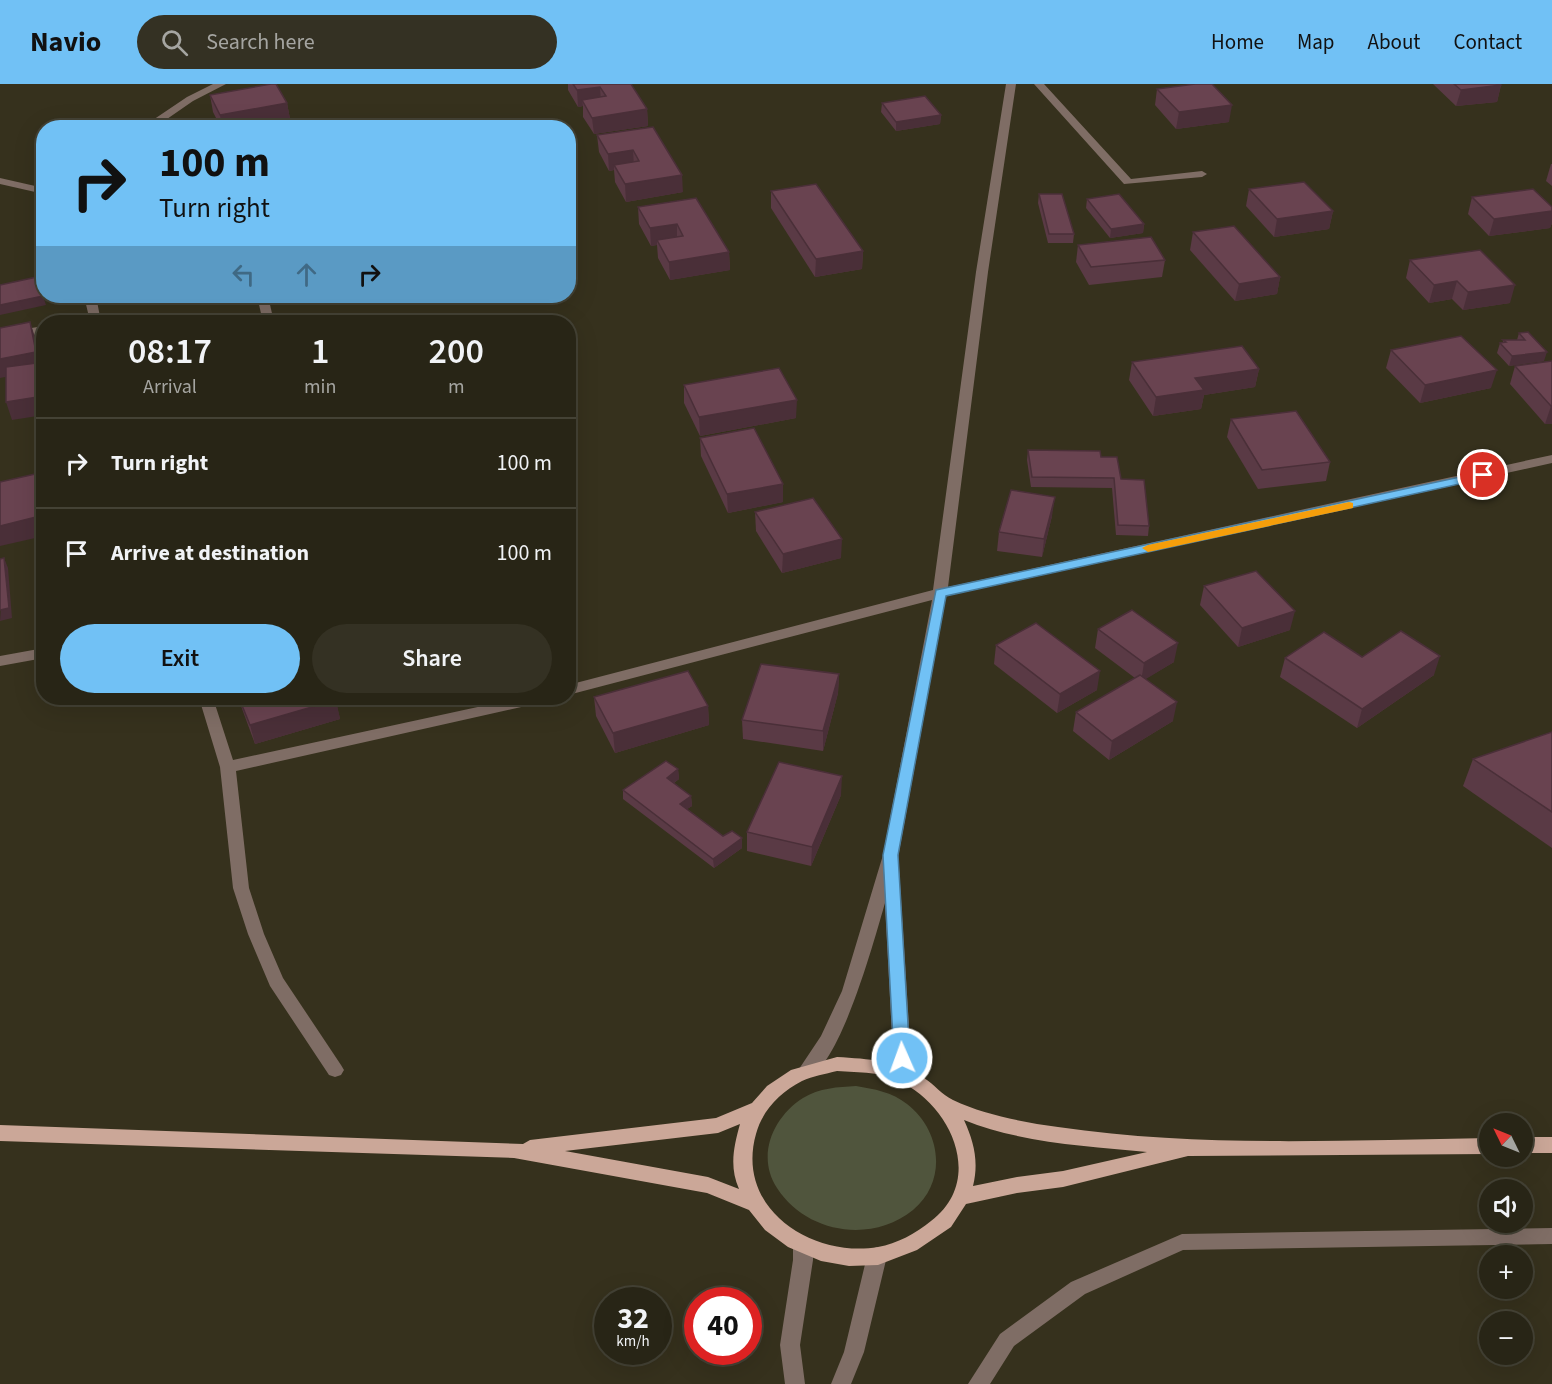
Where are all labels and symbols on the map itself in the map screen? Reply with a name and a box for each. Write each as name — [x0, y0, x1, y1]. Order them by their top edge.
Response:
pin — [1457, 449, 1508, 500]
position arrow — [870, 1026, 934, 1090]
north arrow — [1479, 1113, 1533, 1167]
speed limit sign: 40 — [684, 1287, 762, 1365]

